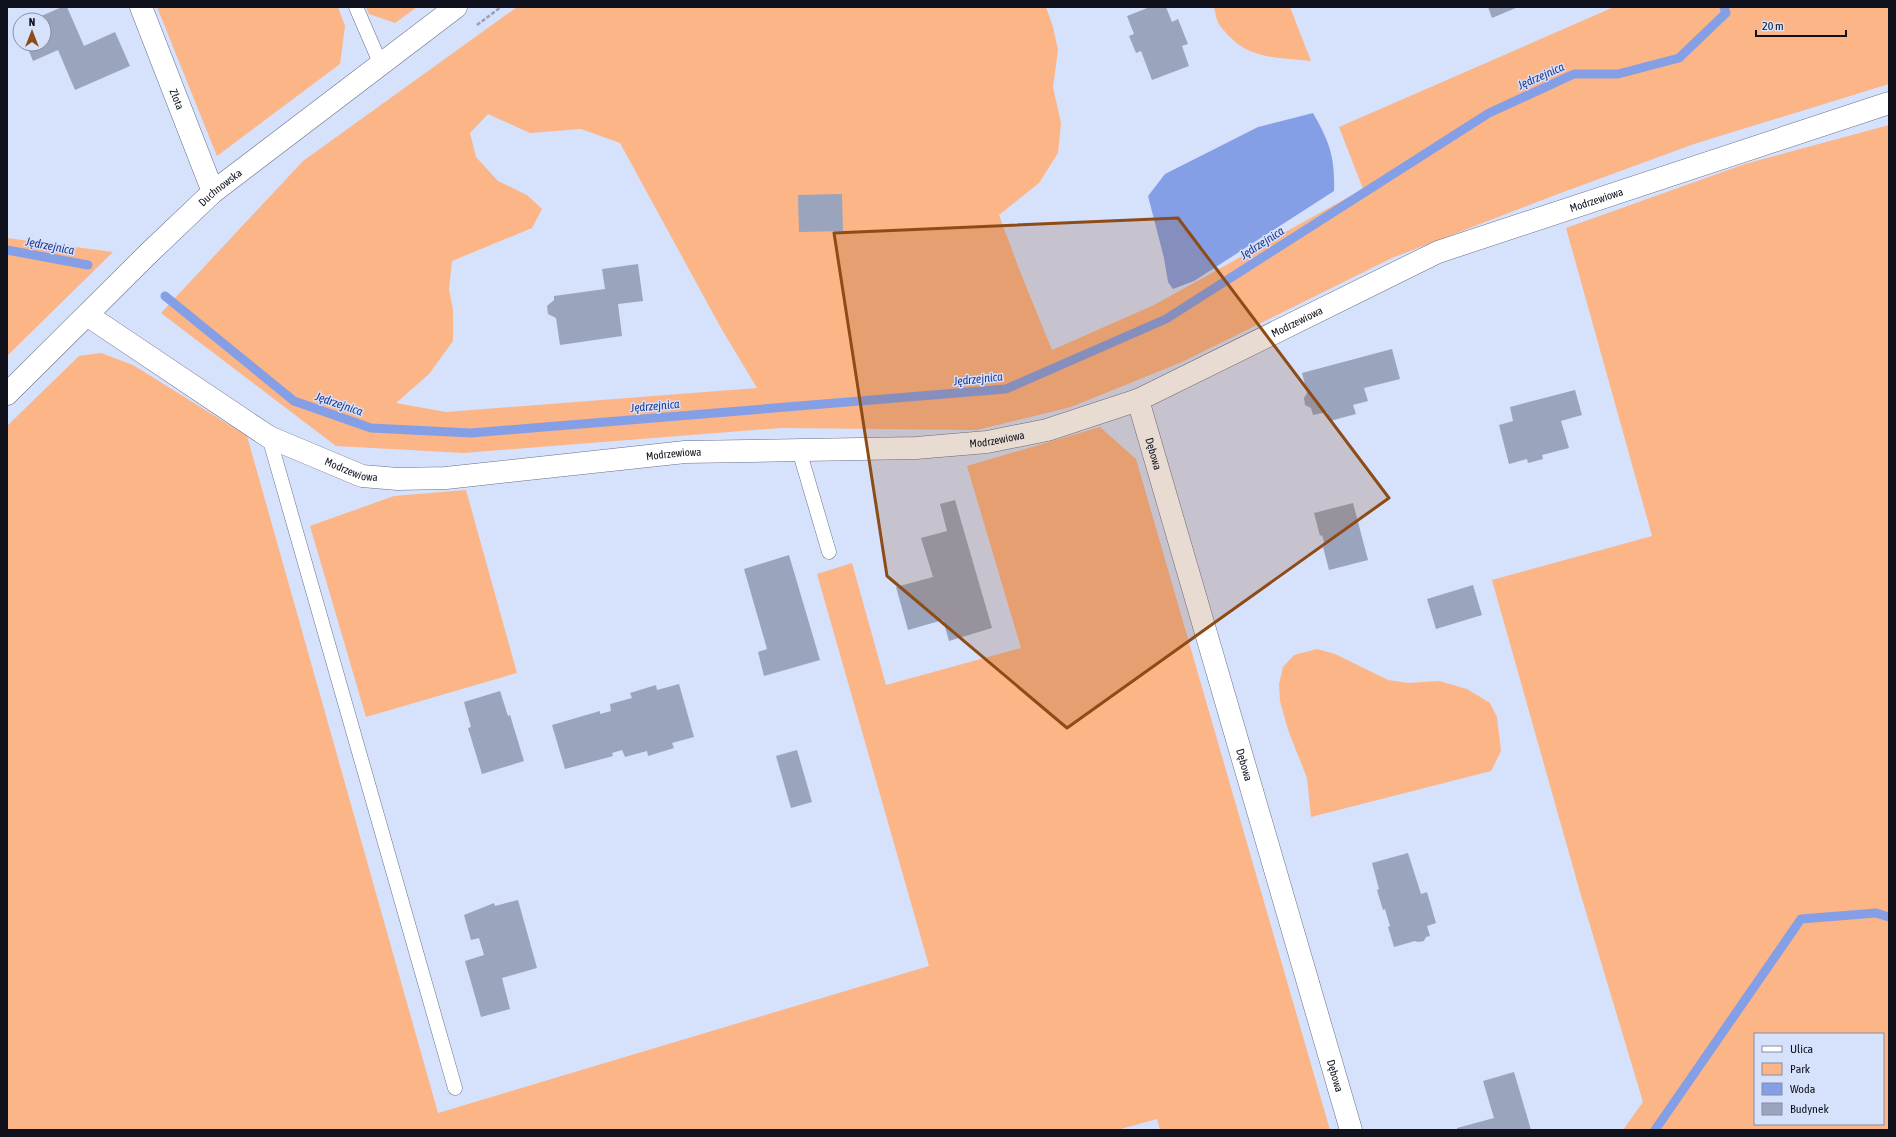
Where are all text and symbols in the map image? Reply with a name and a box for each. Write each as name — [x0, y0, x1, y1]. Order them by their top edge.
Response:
north arrow — [12, 12, 52, 52]
scale bar — [1756, 12, 1846, 38]
text: N — [29, 16, 35, 28]
text: 20 m — [1762, 19, 1784, 33]
water label: Jędrzejnica — [1515, 59, 1567, 93]
street label: Złota — [167, 87, 186, 111]
street label: Duchnowska — [196, 166, 244, 208]
street label: Modrzewiowa — [1568, 185, 1625, 214]
water label: Jędrzejnica — [1237, 223, 1287, 263]
water label: Jędrzejnica — [23, 234, 76, 258]
street label: Modrzewiowa — [1269, 304, 1324, 339]
water label: Jędrzejnica — [952, 369, 1004, 389]
water label: Jędrzejnica — [312, 389, 365, 419]
water label: Jędrzejnica — [629, 397, 681, 415]
street label: Modrzewiowa — [969, 429, 1025, 449]
street label: Dębowa — [1143, 436, 1164, 471]
street label: Modrzewiowa — [645, 446, 701, 462]
street label: Modrzewiowa — [323, 455, 378, 483]
street label: Dębowa — [1234, 747, 1255, 782]
legend — [1754, 1033, 1884, 1125]
text: Ulica — [1790, 1042, 1813, 1056]
street label: Dębowa — [1325, 1058, 1346, 1093]
text: Park — [1790, 1062, 1811, 1076]
text: Woda — [1790, 1082, 1815, 1096]
text: Budynek — [1790, 1102, 1829, 1116]

